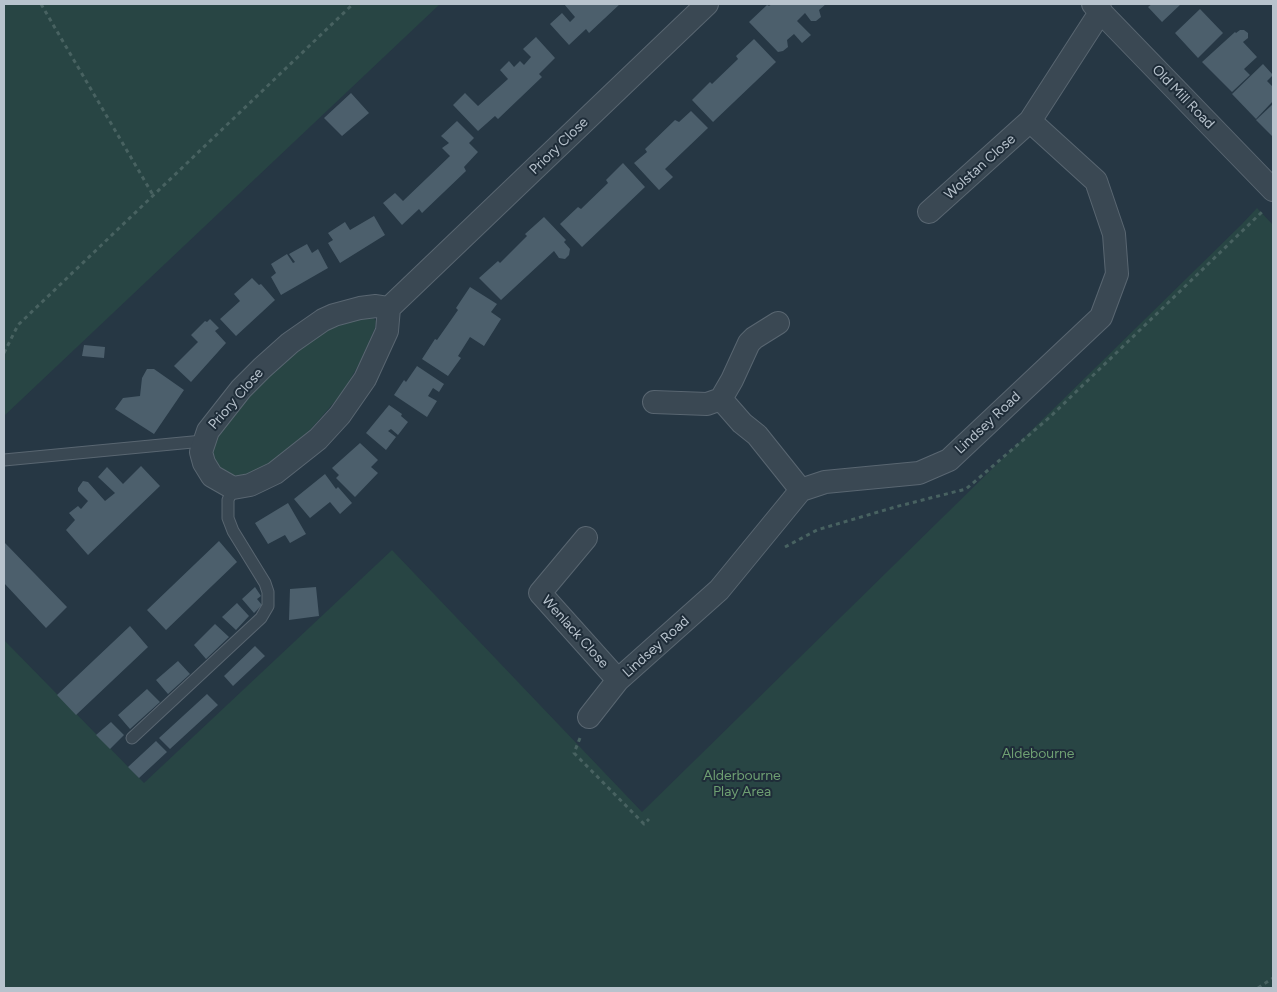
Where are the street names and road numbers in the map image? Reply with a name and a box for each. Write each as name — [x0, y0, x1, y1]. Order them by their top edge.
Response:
street label: Old Mill Road — [1148, 61, 1218, 133]
street label: Priory Close — [526, 114, 592, 178]
street label: Wolstan Close — [941, 131, 1019, 203]
street label: Priory Close — [205, 365, 267, 433]
street label: Lindsey Road — [952, 388, 1024, 458]
street label: Wenlack Close — [538, 592, 612, 672]
street label: Lindsey Road — [619, 613, 693, 681]

